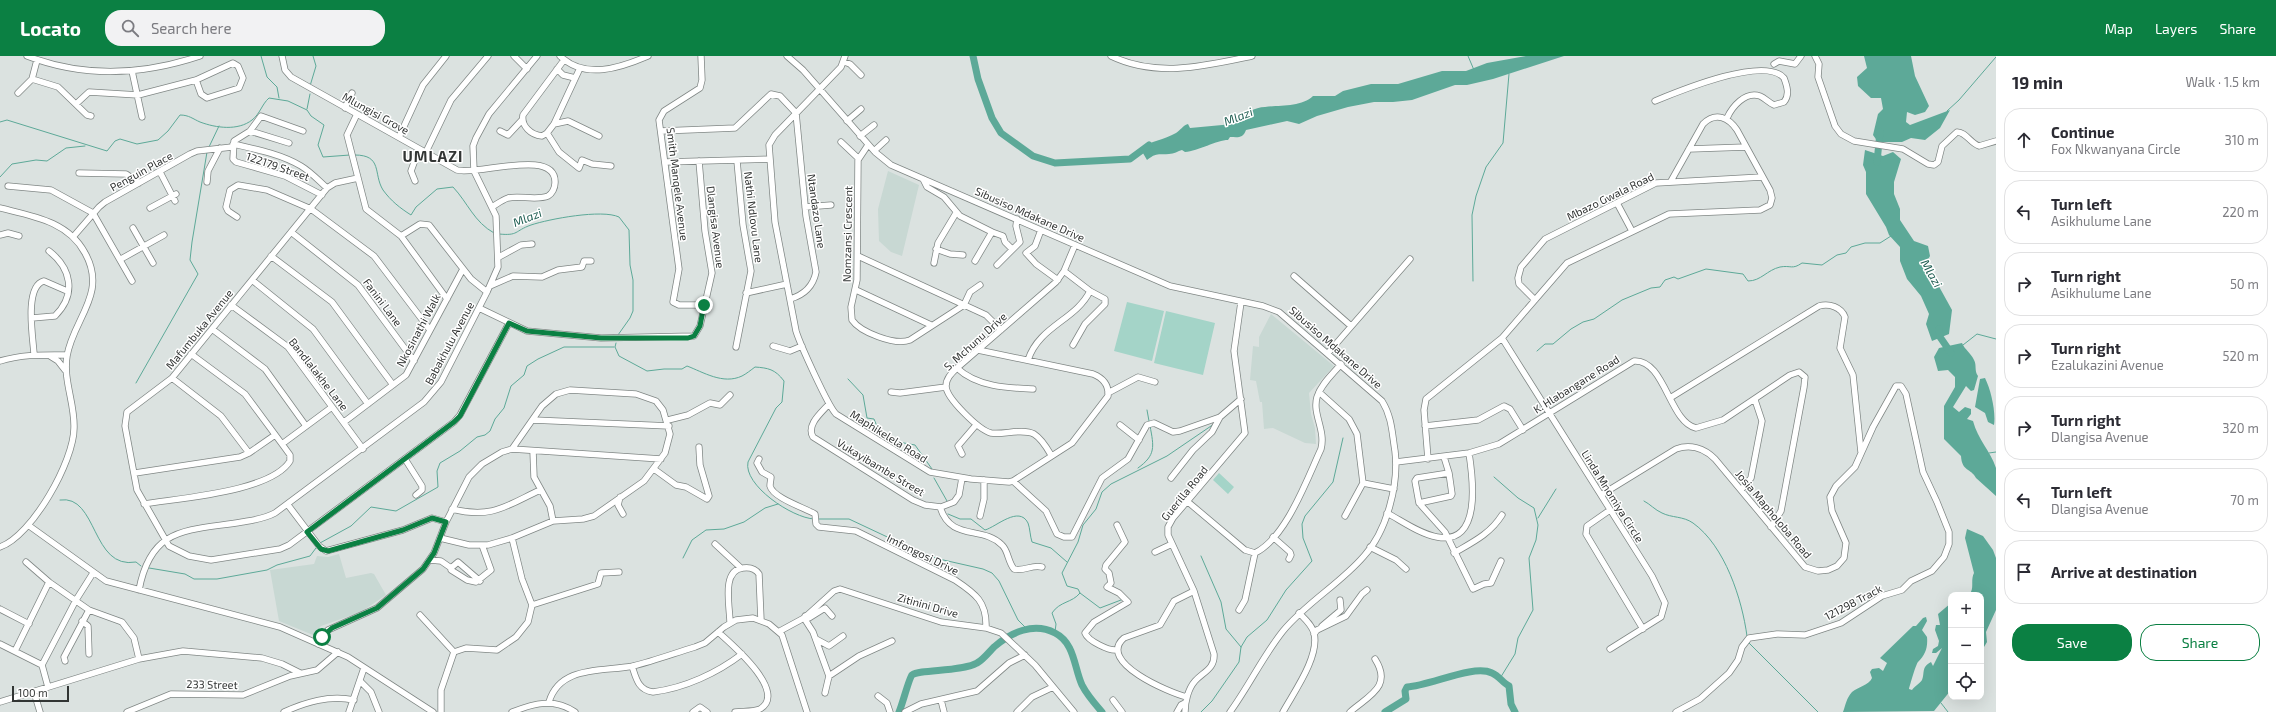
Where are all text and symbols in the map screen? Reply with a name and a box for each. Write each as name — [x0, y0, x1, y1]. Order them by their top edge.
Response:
search box — [105, 10, 385, 46]
text: Locato — [20, 17, 81, 40]
icon: search — [119, 17, 141, 39]
text: Search here — [151, 19, 231, 37]
text: Map — [2105, 20, 2133, 37]
text: Layers — [2155, 20, 2197, 37]
text: Share — [2219, 20, 2256, 37]
text: 19 min — [2012, 72, 2063, 92]
text: Walk · 1.5 km — [2185, 74, 2260, 90]
street label: Mlungisi Grove — [340, 89, 412, 137]
water label: Mlazi — [1222, 104, 1255, 128]
text: Continue — [2051, 123, 2114, 141]
street label: Smith Manqele Avenue — [665, 127, 691, 241]
icon: ahead — [2013, 129, 2035, 151]
text: 310 m — [2224, 132, 2259, 148]
text: Fox Nkwanyana Circle — [2051, 141, 2180, 157]
district label: UMLAZI — [402, 147, 464, 165]
street label: Penguin Place — [107, 148, 175, 194]
street label: 122179 Street — [245, 149, 311, 183]
street label: Mbazo Gwala Road — [1564, 169, 1656, 223]
street label: Nathi Ndlovu Lane — [742, 171, 766, 263]
street label: Ntandazo Lane — [805, 173, 829, 249]
street label: Sibusiso Mdakane Drive — [973, 184, 1087, 244]
street label: Dlangisa Avenue — [705, 185, 727, 269]
street label: Nomzansi Crescent — [840, 186, 854, 282]
text: Turn left — [2051, 195, 2112, 213]
icon: left — [2013, 201, 2035, 223]
text: 220 m — [2222, 204, 2259, 220]
water label: Mlazi — [511, 205, 544, 229]
text: Asikhulume Lane — [2051, 213, 2151, 229]
water label: Mlazi — [1918, 257, 1946, 289]
text: Turn right — [2051, 267, 2121, 285]
icon: right — [2013, 273, 2035, 295]
street label: Fanini Lane — [361, 276, 405, 329]
text: 50 m — [2230, 276, 2259, 292]
text: Asikhulume Lane — [2051, 285, 2151, 301]
street label: Mafumbuka Avenue — [163, 286, 235, 372]
street label: Nkosinathi Walk — [393, 291, 443, 369]
route end — [695, 296, 713, 314]
street label: Babakhulu Avenue — [422, 299, 476, 387]
street label: Sibusiso Mdakane Drive — [1287, 303, 1385, 391]
street label: S. Mchunu Drive — [941, 309, 1009, 373]
street label: Bandlalakhe Lane — [287, 335, 351, 413]
text: Turn right — [2051, 339, 2121, 357]
icon: right — [2013, 345, 2035, 367]
text: 520 m — [2223, 348, 2259, 364]
street label: K. Hlabangane Road — [1531, 352, 1621, 416]
text: Ezalukazini Avenue — [2051, 357, 2164, 373]
street label: Maphikelela Road — [848, 407, 930, 465]
text: Turn right — [2051, 411, 2121, 429]
icon: right — [2013, 417, 2035, 439]
text: 320 m — [2222, 420, 2259, 436]
text: Dlangisa Avenue — [2051, 429, 2149, 445]
street label: Vukayibambe Street — [835, 436, 927, 498]
street label: Linda Mnomiya Circle — [1579, 447, 1647, 545]
street label: Guerilla Road — [1158, 463, 1210, 523]
street label: Josia Mapholoba Road — [1733, 467, 1815, 561]
text: Turn left — [2051, 483, 2112, 501]
icon: left — [2013, 489, 2035, 511]
text: 70 m — [2230, 492, 2259, 508]
text: Dlangisa Avenue — [2051, 501, 2149, 517]
street label: Imfongosi Drive — [885, 531, 961, 577]
icon: arrive — [2013, 561, 2035, 583]
text: Arrive at destination — [2051, 563, 2197, 581]
street label: 121298 Track — [1822, 581, 1884, 623]
street label: Zitinini Drive — [896, 590, 960, 620]
map controls — [1948, 592, 1984, 700]
button: + — [1948, 592, 1984, 628]
button: Save — [2012, 624, 2132, 661]
button: Share — [2140, 624, 2260, 661]
route start — [313, 628, 331, 646]
button: − — [1948, 628, 1984, 664]
button: locate — [1948, 664, 1984, 700]
street label: 233 Street — [186, 677, 238, 691]
scale bar — [12, 684, 69, 703]
text: 100 m — [18, 686, 48, 699]

